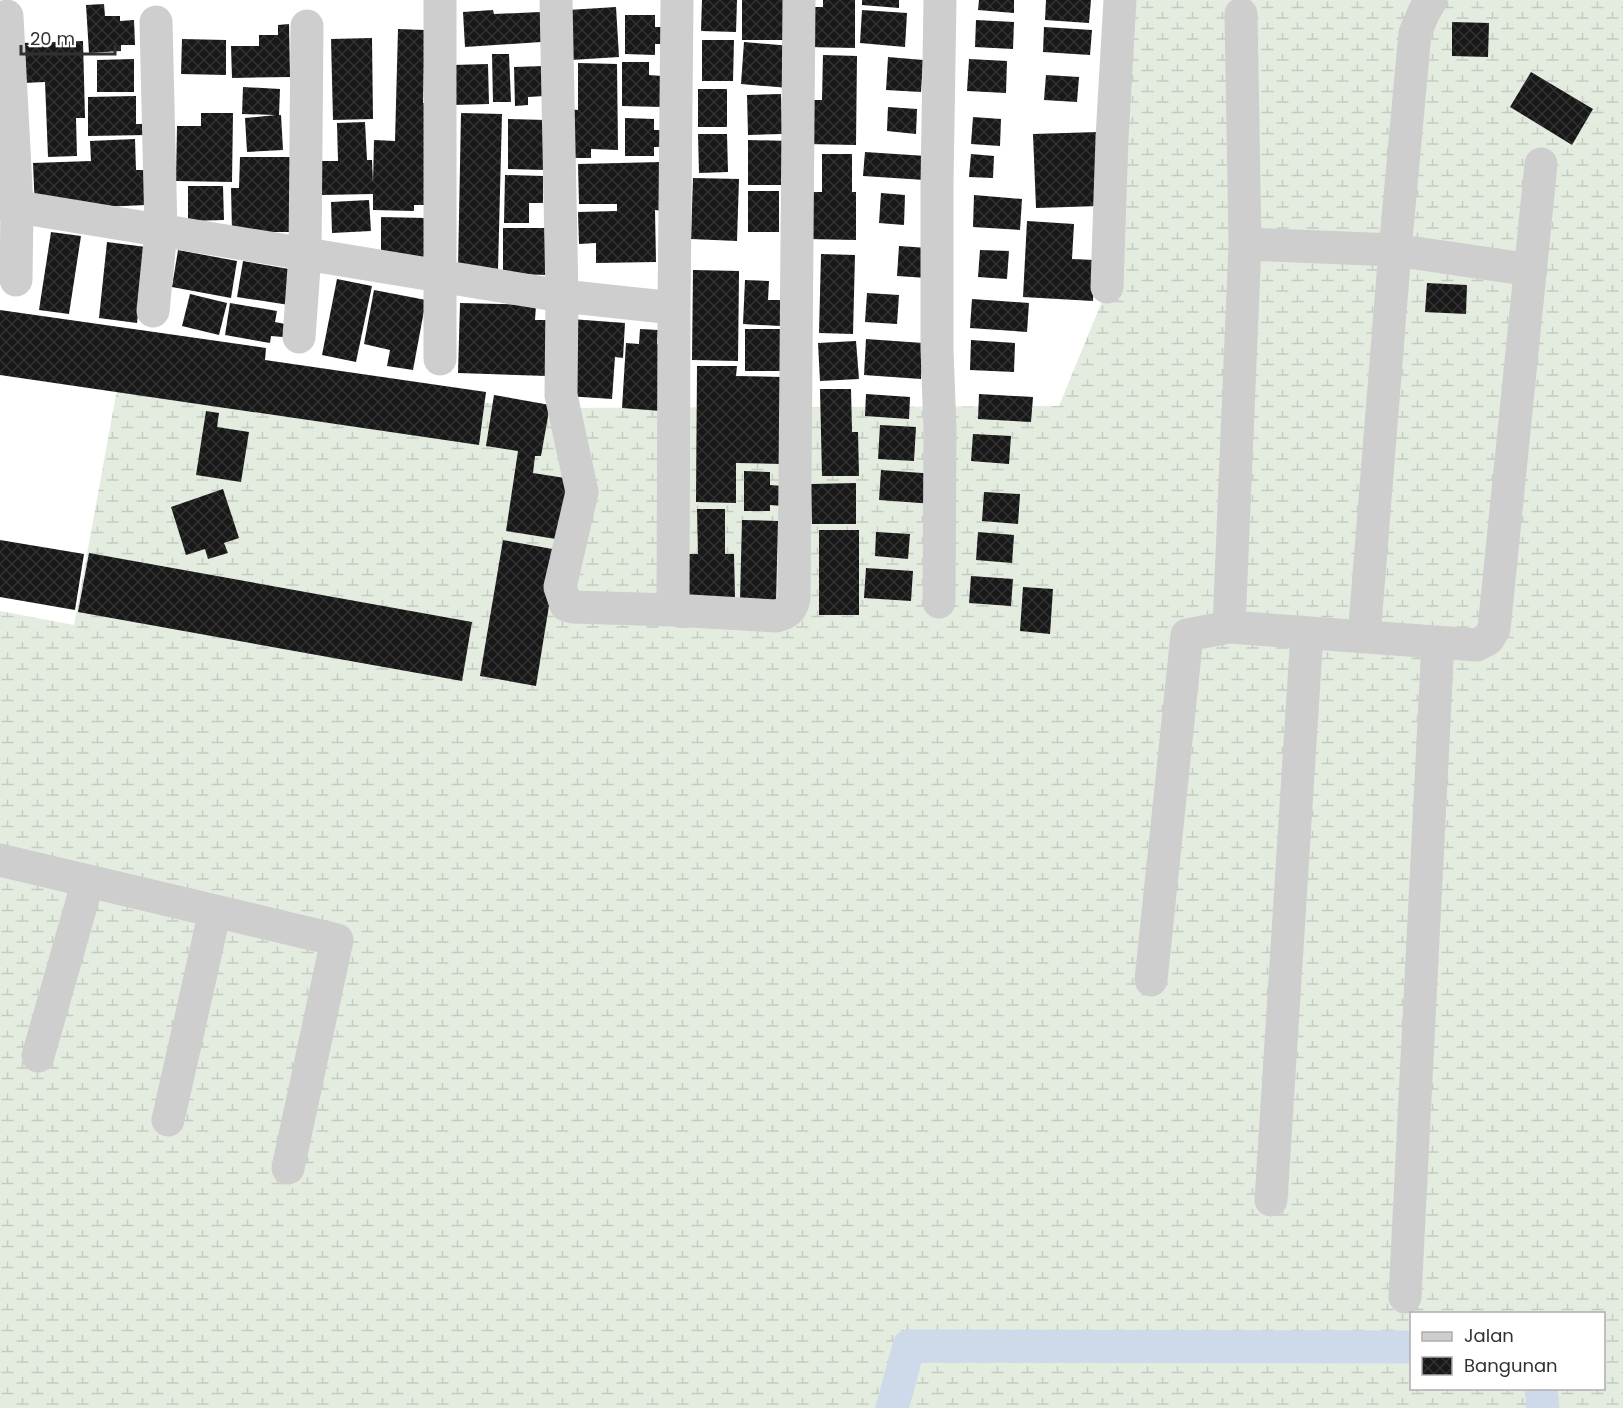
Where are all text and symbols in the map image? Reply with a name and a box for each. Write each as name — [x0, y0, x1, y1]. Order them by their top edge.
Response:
scale bar — [21, 18, 116, 56]
text: 20 m — [30, 26, 75, 51]
legend — [1410, 1312, 1605, 1390]
text: Jalan — [1464, 1323, 1514, 1348]
text: Bangunan — [1464, 1353, 1558, 1378]

